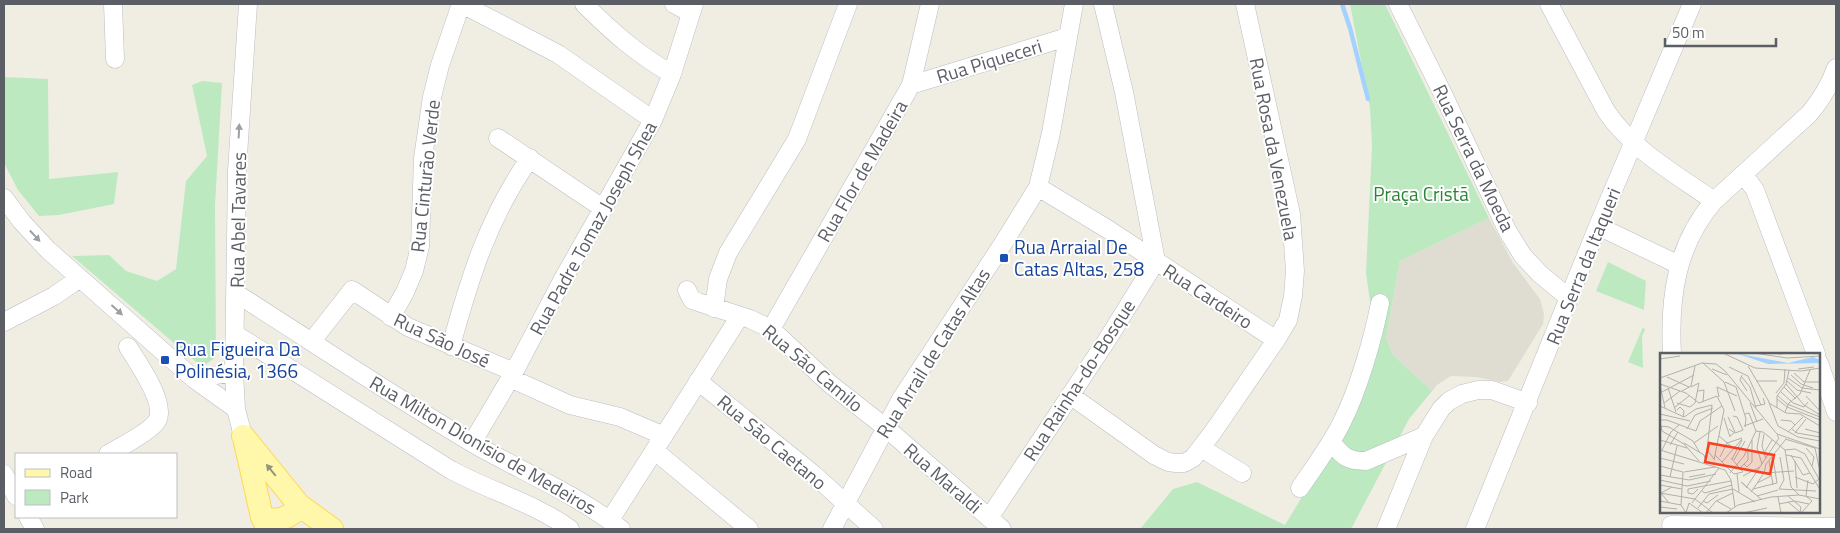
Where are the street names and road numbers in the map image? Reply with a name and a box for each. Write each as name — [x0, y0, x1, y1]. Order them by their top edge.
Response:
street label: Rua Piqueceri — [932, 31, 1045, 90]
street label: Rua Rosa da Venezuela — [1243, 55, 1306, 243]
street label: Rua Serra da Moeda — [1426, 79, 1523, 237]
street label: Rua Flor de Madeira — [809, 94, 914, 247]
street label: Rua Cinturão Verde — [402, 98, 447, 254]
street label: Rua Padre Tomaz Joseph Shea — [522, 115, 664, 340]
street label: Rua Abel Tavares — [222, 152, 253, 288]
street label: Rua Serra da Itaqueri — [1538, 183, 1627, 349]
street label: Rua Cardeiro — [1158, 256, 1259, 335]
street label: Rua Arrail de Catas Altas — [868, 262, 997, 443]
street label: Rua Rainha-do-Bosque — [1015, 293, 1142, 466]
street label: Rua São José — [389, 305, 495, 375]
street label: Rua São Camilo — [757, 317, 870, 419]
street label: Rua Milton Dionísio de Medeiros — [365, 368, 602, 522]
street label: Rua São Caetano — [711, 387, 833, 496]
street label: Rua Maraldi — [898, 435, 989, 520]

